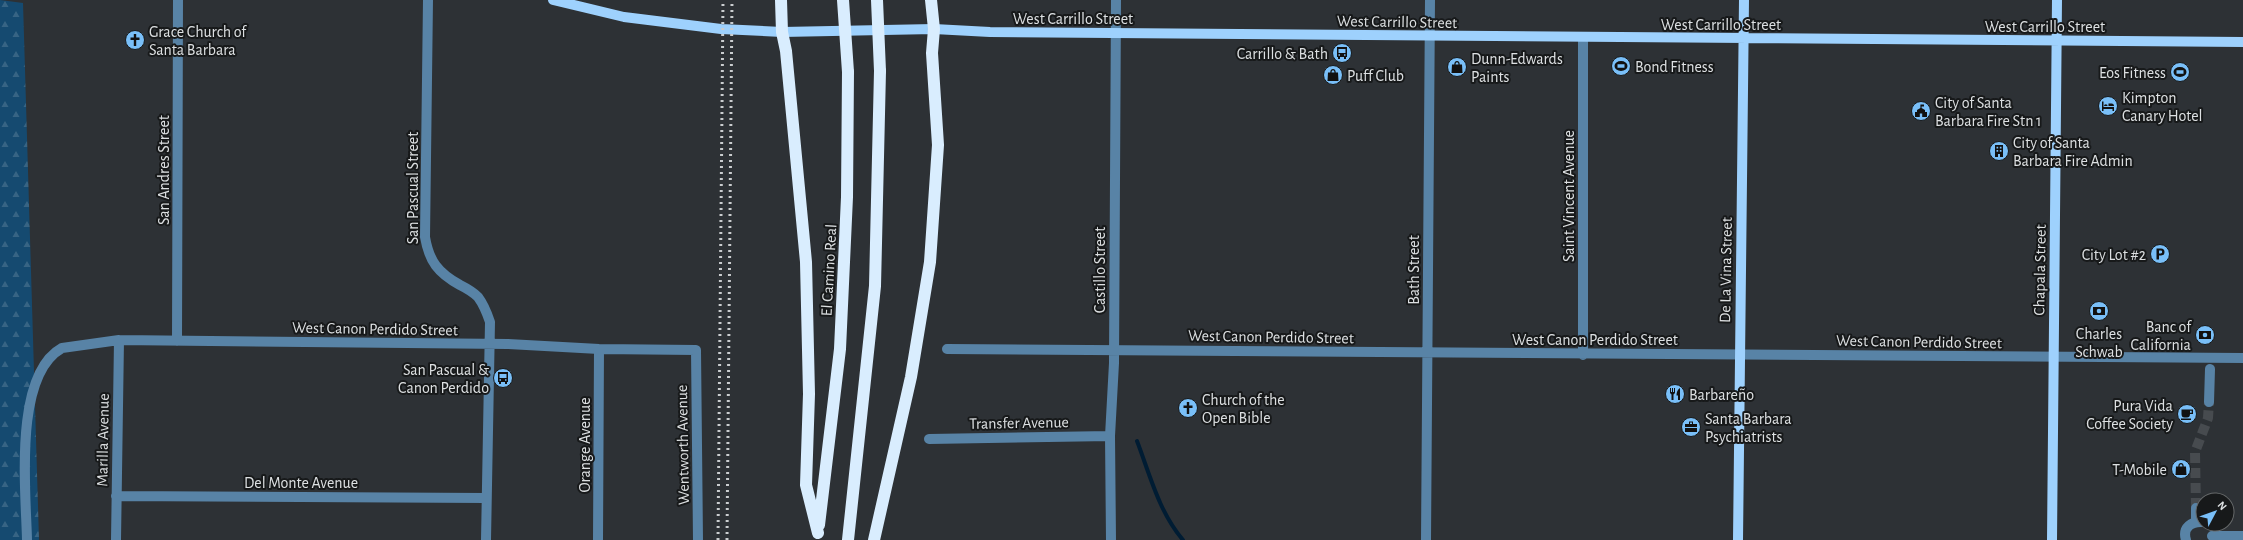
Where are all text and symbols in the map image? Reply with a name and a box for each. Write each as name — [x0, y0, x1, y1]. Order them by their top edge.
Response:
street label: West Carrillo Street — [1013, 11, 1133, 27]
street label: West Carrillo Street — [1337, 13, 1457, 31]
street label: West Carrillo Street — [1661, 17, 1781, 33]
street label: West Carrillo Street — [1985, 19, 2105, 35]
place label: Grace Church of Santa Barbara — [149, 24, 247, 58]
church icon: Grace Church of Santa Barbara — [124, 29, 146, 51]
bus stop icon: Carrillo & Bath — [1331, 42, 1353, 64]
place label: Carrillo & Bath — [1237, 46, 1328, 62]
place label: Dunn-Edwards Paints — [1471, 51, 1563, 85]
sports icon: Bond Fitness — [1610, 55, 1632, 77]
shop icon: Dunn-Edwards Paints — [1446, 56, 1468, 78]
place label: Bond Fitness — [1635, 59, 1714, 75]
sports icon: Eos Fitness — [2169, 61, 2191, 83]
shop icon: Puff Club — [1322, 64, 1344, 86]
place label: Eos Fitness — [2099, 65, 2166, 81]
place label: Puff Club — [1347, 68, 1404, 84]
place label: Kimpton Canary Hotel — [2122, 90, 2203, 125]
place label: City of Santa Barbara Fire Stn 1 — [1935, 95, 2042, 129]
hotel icon: Kimpton Canary Hotel — [2097, 95, 2119, 117]
public building icon: City of Santa Barbara Fire Stn 1 — [1910, 100, 1932, 122]
street label: San Andres Street — [156, 115, 172, 225]
street label: Saint Vincent Avenue — [1561, 130, 1577, 262]
street label: San Pascual Street — [405, 132, 421, 244]
place label: City of Santa Barbara Fire Admin — [2013, 135, 2133, 169]
building icon: City of Santa Barbara Fire Admin — [1988, 140, 2010, 162]
street label: De La Vina Street — [1717, 217, 1735, 323]
street label: El Camino Real — [819, 224, 839, 317]
street label: Chapala Street — [2031, 224, 2049, 316]
street label: Castillo Street — [1092, 227, 1108, 313]
street label: Bath Street — [1406, 235, 1422, 305]
parking icon: City Lot #2 — [2149, 243, 2171, 265]
place label: City Lot #2 — [2082, 247, 2146, 264]
bank icon: Charles Schwab — [2088, 300, 2110, 322]
place label: Banc of California — [2131, 319, 2192, 353]
street label: West Canon Perdido Street — [292, 320, 458, 338]
bank icon: Banc of California — [2194, 324, 2216, 346]
place label: Charles Schwab — [2075, 326, 2123, 360]
street label: West Canon Perdido Street — [1188, 328, 1354, 346]
street label: West Canon Perdido Street — [1512, 332, 1678, 348]
street label: West Canon Perdido Street — [1836, 333, 2002, 351]
place label: San Pascual & Canon Perdido — [398, 362, 489, 396]
bus stop icon: San Pascual & Canon Perdido — [492, 367, 514, 389]
restaurant icon: Barbareño — [1664, 383, 1686, 405]
street label: Wentworth Avenue — [674, 385, 692, 505]
place label: Barbareño — [1689, 387, 1754, 403]
place label: Church of the Open Bible — [1202, 392, 1285, 426]
street label: Marilla Avenue — [94, 393, 112, 487]
street label: Orange Avenue — [577, 397, 593, 493]
church icon: Church of the Open Bible — [1177, 397, 1199, 419]
place label: Pura Vida Coffee Society — [2086, 398, 2173, 433]
cafe icon: Pura Vida Coffee Society — [2176, 403, 2198, 425]
place label: Santa Barbara Psychiatrists — [1705, 411, 1792, 446]
street label: Transfer Avenue — [969, 414, 1069, 432]
office icon: Santa Barbara Psychiatrists — [1680, 416, 1702, 438]
shop icon: T-Mobile — [2170, 458, 2192, 480]
place label: T-Mobile — [2112, 462, 2167, 478]
street label: Del Monte Avenue — [244, 475, 358, 491]
north arrow — [2195, 492, 2235, 532]
text: N — [2216, 499, 2229, 512]

